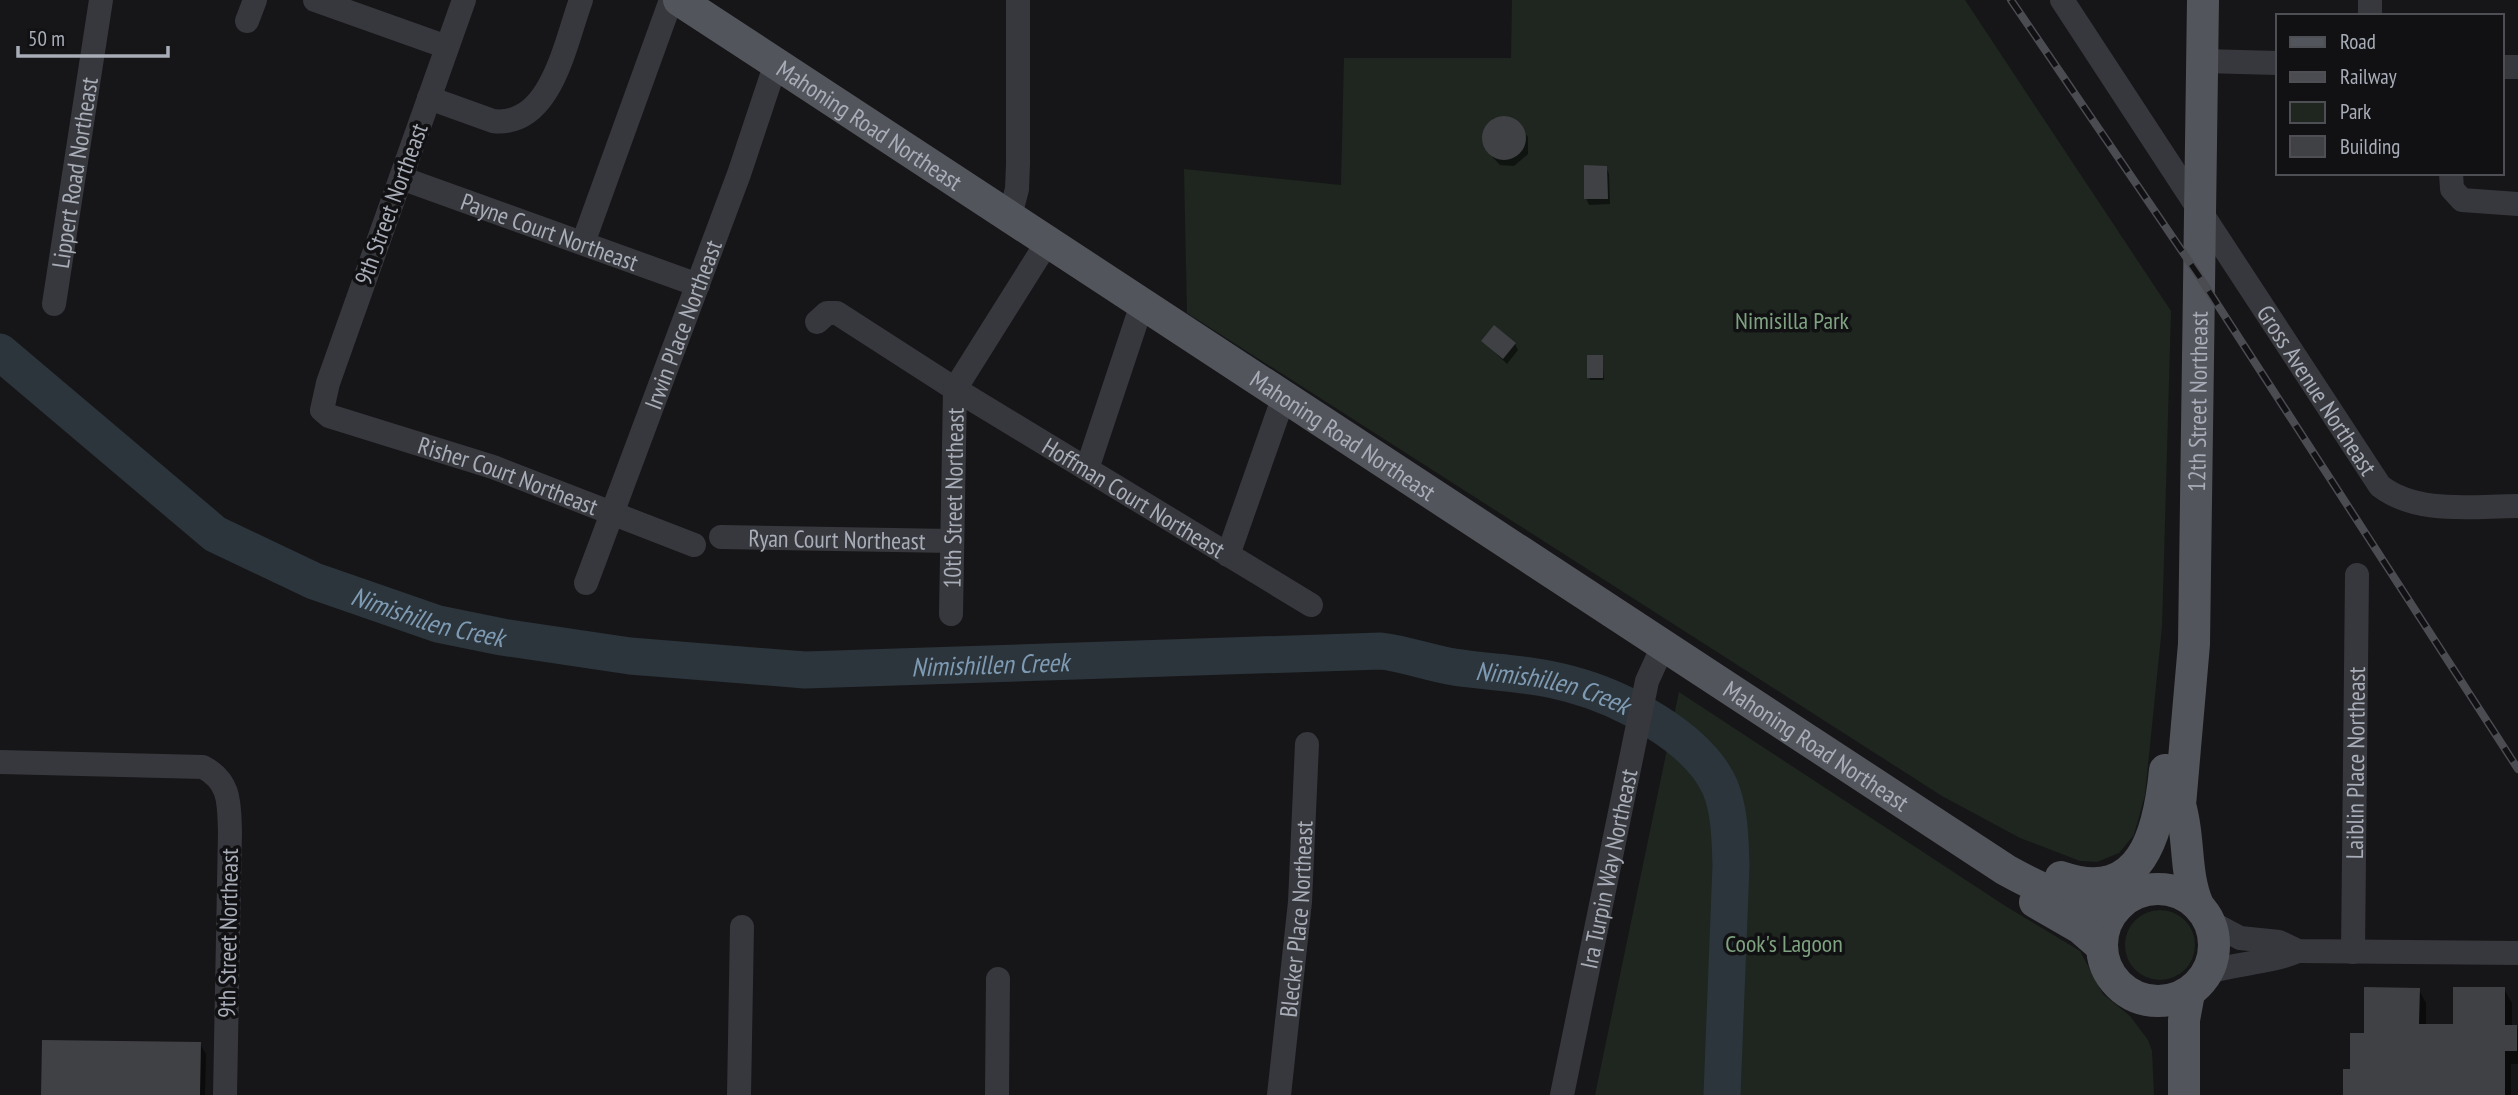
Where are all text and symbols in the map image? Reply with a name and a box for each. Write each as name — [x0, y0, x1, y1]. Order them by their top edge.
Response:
scale bar — [18, 14, 168, 58]
legend — [2276, 14, 2504, 175]
text: 50 m — [28, 25, 65, 52]
text: Road — [2340, 28, 2376, 55]
street label: Mahoning Road Northeast — [771, 53, 969, 197]
text: Railway — [2340, 63, 2397, 90]
street label: Lippert Road Northeast — [44, 75, 104, 270]
text: Park — [2340, 98, 2371, 125]
street label: 9th Street Northeast — [347, 119, 435, 289]
text: Building — [2340, 133, 2400, 160]
street label: Payne Court Northeast — [457, 185, 643, 278]
street label: Irwin Place Northeast — [637, 235, 729, 413]
street label: Gross Avenue Northeast — [2250, 299, 2384, 481]
park label: Nimisilla Park — [1735, 305, 1850, 336]
street label: 12th Street Northeast — [2181, 311, 2214, 492]
street label: Mahoning Road Northeast — [1244, 363, 1442, 508]
street label: 10th Street Northeast — [936, 407, 970, 589]
street label: Risher Court Northeast — [414, 429, 603, 522]
street label: Hoffman Court Northeast — [1037, 430, 1231, 565]
street label: Ryan Court Northeast — [748, 522, 926, 556]
water label: Nimishillen Creek — [347, 579, 510, 654]
water label: Nimishillen Creek — [911, 645, 1073, 683]
water label: Nimishillen Creek — [1474, 653, 1638, 723]
street label: Laiblin Place Northeast — [2338, 666, 2372, 859]
street label: Mahoning Road Northeast — [1718, 674, 1915, 818]
street label: Ira Turpin Way Northeast — [1573, 766, 1644, 971]
street label: Blecker Place Northeast — [1272, 820, 1319, 1019]
street label: 9th Street Northeast — [211, 848, 245, 1018]
park label: Cook's Lagoon — [1725, 928, 1843, 959]

